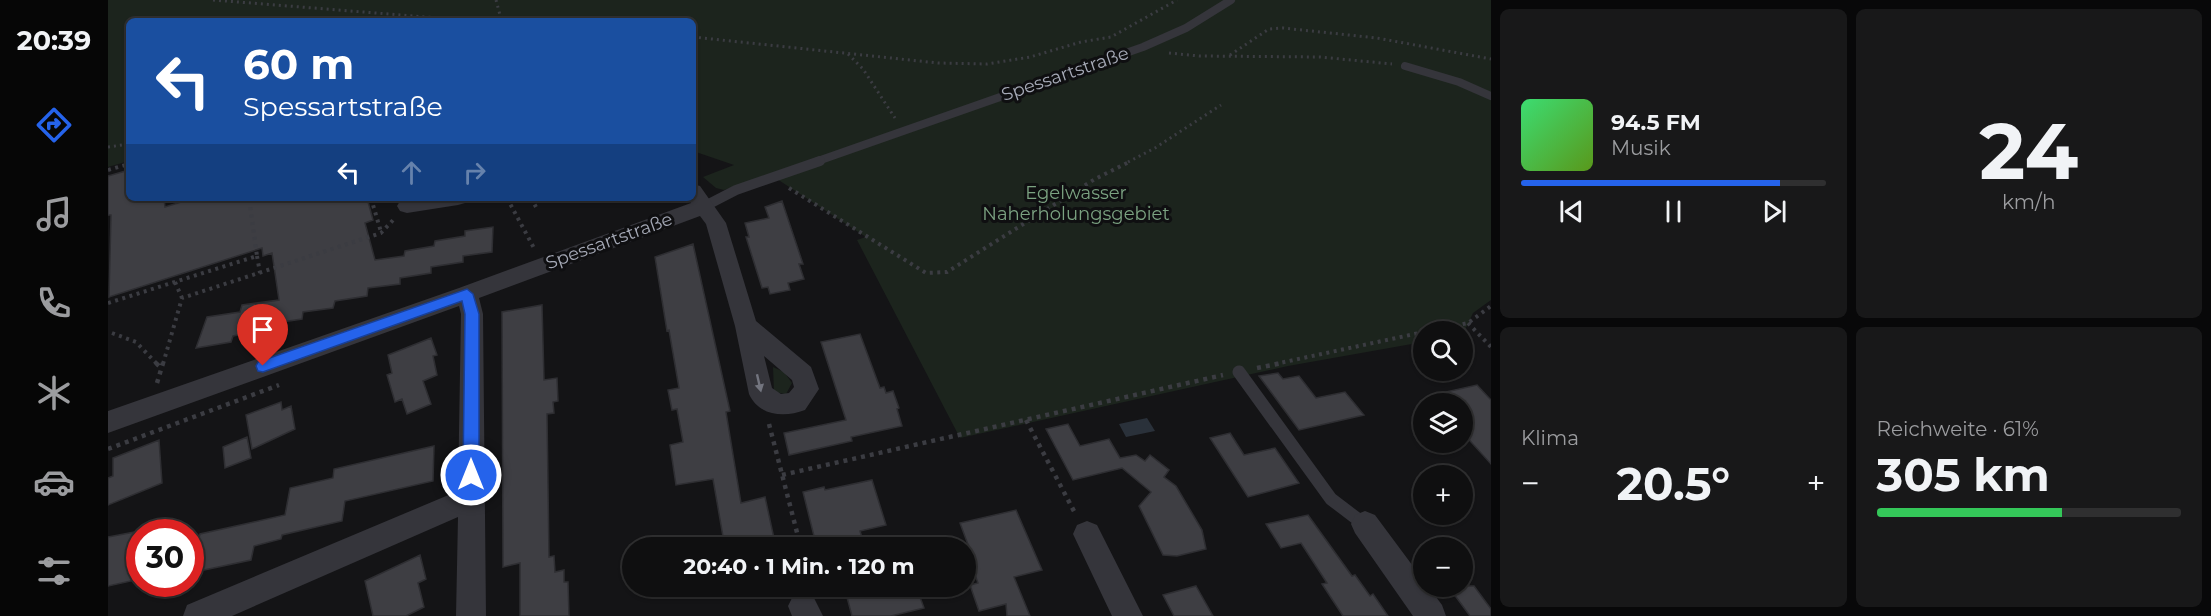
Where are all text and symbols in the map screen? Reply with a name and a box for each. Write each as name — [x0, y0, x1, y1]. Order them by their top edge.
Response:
text: 20:39 — [17, 24, 91, 57]
text: 60 m — [243, 38, 354, 90]
icon: left — [144, 42, 222, 120]
street label: Spessartstraße — [998, 42, 1132, 106]
text: Spessartstraße — [243, 90, 443, 123]
text: 24 — [1979, 103, 2078, 199]
icon: directions — [33, 104, 75, 146]
text: 94.5 FM — [1611, 109, 1701, 136]
text: Musik — [1611, 136, 1671, 160]
icon: left — [332, 156, 365, 189]
icon: ahead — [395, 156, 428, 189]
icon: right — [458, 156, 491, 189]
park label: Egelwasser Naherholungsgebiet — [982, 182, 1170, 225]
text: km/h — [2002, 190, 2055, 214]
icon: music — [33, 193, 75, 235]
icon: previous — [1555, 195, 1588, 228]
icon: pause — [1657, 195, 1690, 228]
icon: next — [1758, 195, 1791, 228]
street label: Spessartstraße — [543, 208, 675, 274]
icon: phone — [33, 282, 75, 324]
pin — [237, 304, 288, 366]
icon: arrive — [246, 313, 279, 346]
map controls — [1413, 321, 1473, 597]
button: search — [1413, 321, 1473, 381]
icon: climate — [33, 372, 75, 414]
one-way arrow — [754, 374, 764, 392]
button: layers — [1413, 393, 1473, 453]
text: Reichweite · 61% — [1877, 417, 2039, 441]
text: Klima — [1521, 426, 1579, 450]
position arrow — [439, 443, 503, 507]
text: 305 km — [1877, 447, 2050, 502]
text: 20.5° — [1616, 456, 1730, 511]
icon: car — [33, 461, 75, 503]
text: − — [1521, 463, 1540, 503]
text: + — [1807, 463, 1826, 503]
button: + — [1413, 465, 1473, 525]
speed limit sign: 30 — [126, 519, 204, 597]
button: − — [1413, 537, 1473, 597]
icon: filters — [33, 550, 75, 592]
text: 20:40 · 1 Min. · 120 m — [683, 553, 915, 580]

